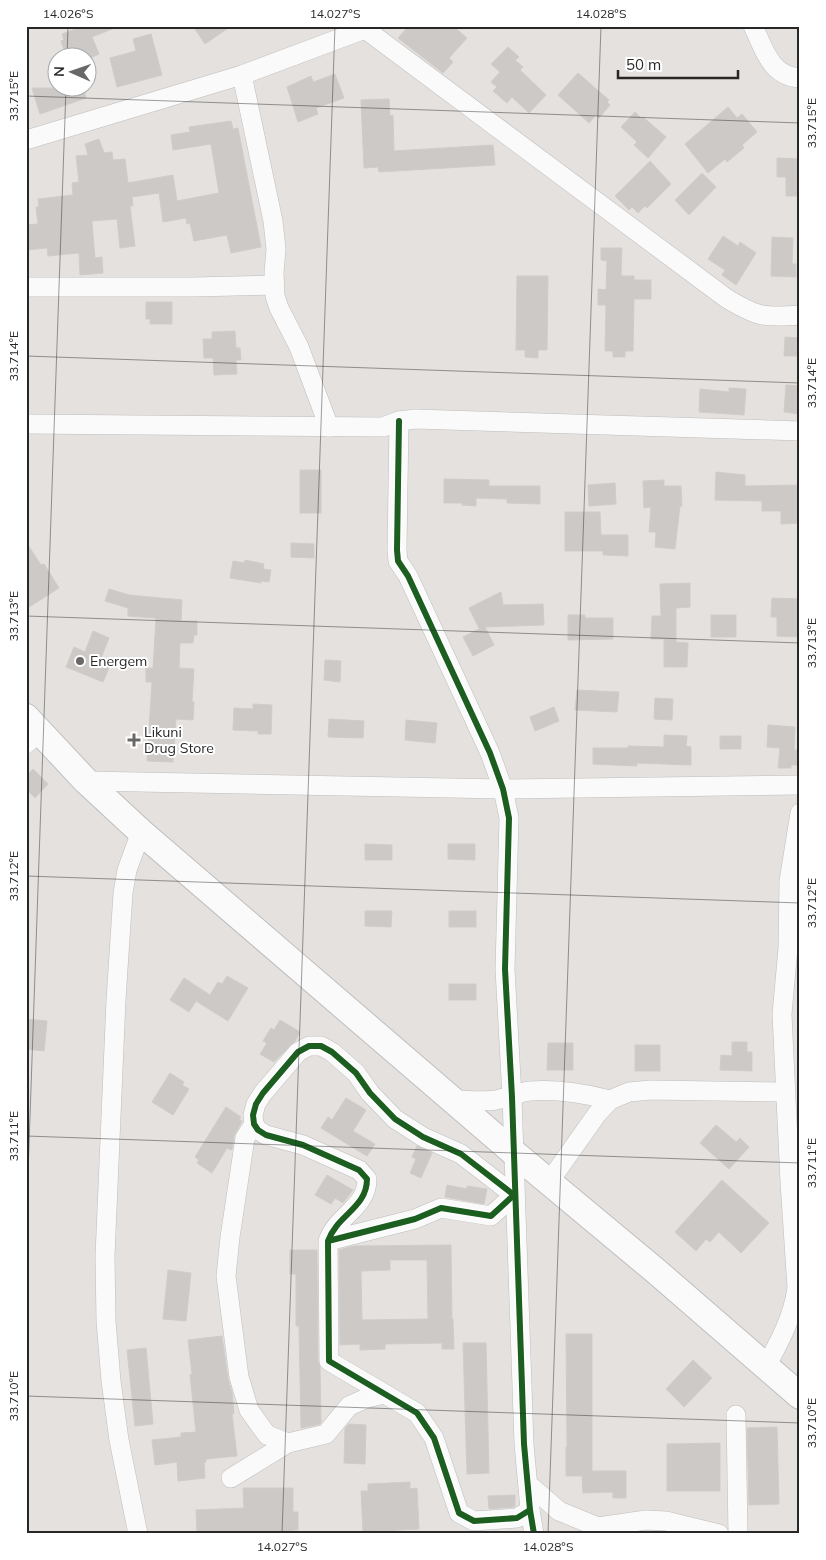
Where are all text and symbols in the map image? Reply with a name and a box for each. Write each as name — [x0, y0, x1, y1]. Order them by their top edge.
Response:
text: 14.026°S — [43, 6, 93, 21]
text: 14.027°S — [310, 6, 360, 21]
text: 14.028°S — [576, 6, 626, 21]
north arrow — [48, 48, 98, 98]
scale bar — [618, 48, 738, 80]
text: 50 m — [626, 55, 661, 74]
text: N — [50, 66, 68, 77]
text: 33.715°E — [6, 71, 21, 121]
text: 33.715°E — [804, 98, 819, 148]
text: 33.714°E — [6, 331, 21, 381]
text: 33.714°E — [804, 358, 819, 408]
text: 33.713°E — [6, 591, 21, 641]
text: 33.713°E — [804, 618, 819, 668]
place label: Energem — [90, 652, 147, 670]
marker: Energem — [74, 655, 86, 667]
place label: Likuni Drug Store — [144, 723, 214, 757]
marker: Likuni Drug Store — [128, 734, 140, 746]
text: 33.712°E — [6, 851, 21, 901]
text: 33.712°E — [804, 878, 819, 928]
text: 33.711°E — [6, 1111, 21, 1161]
text: 33.711°E — [804, 1138, 819, 1188]
text: 33.710°E — [6, 1371, 21, 1421]
text: 33.710°E — [804, 1398, 819, 1448]
text: 14.027°S — [257, 1539, 307, 1554]
text: 14.028°S — [523, 1539, 573, 1554]

